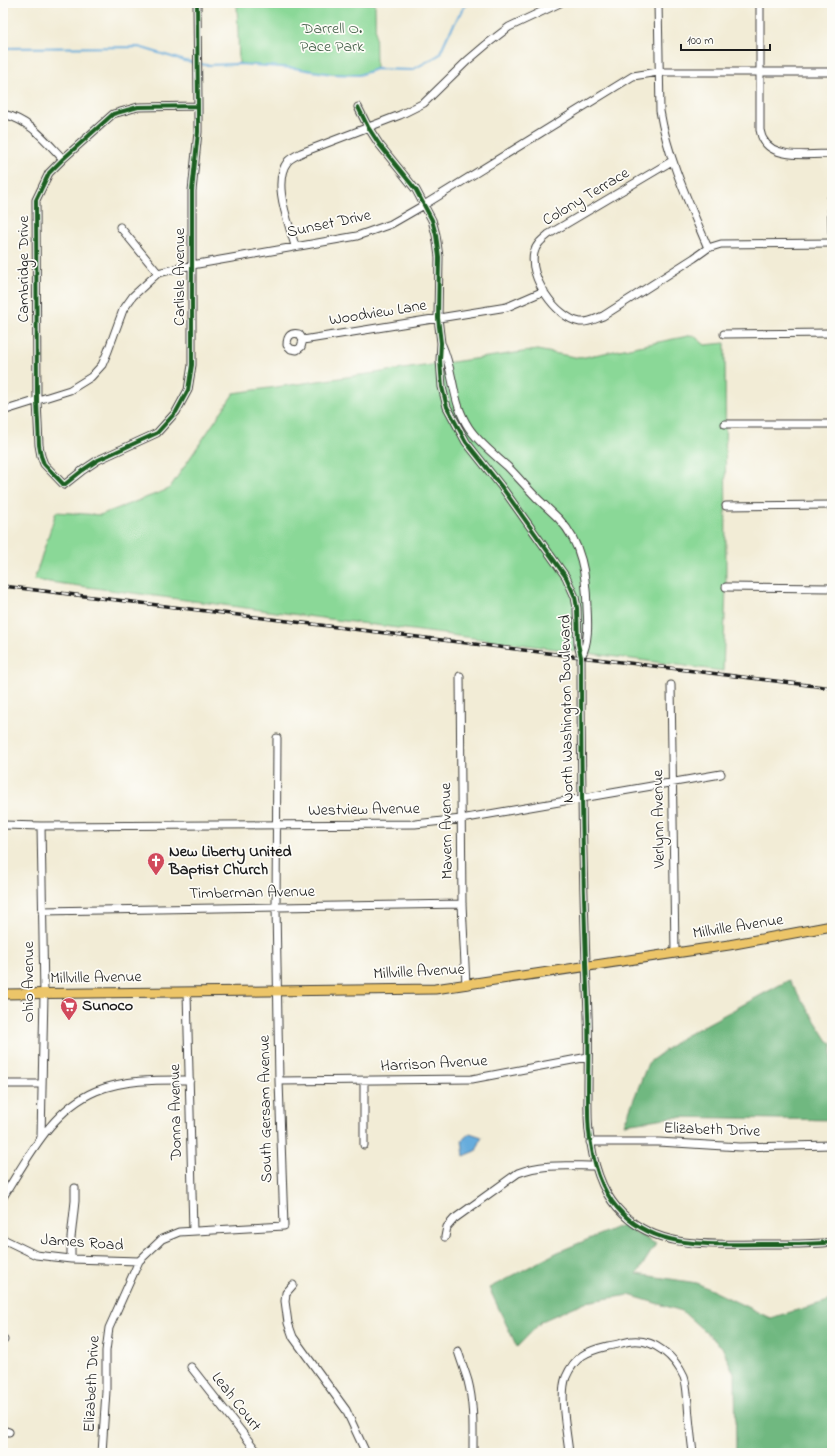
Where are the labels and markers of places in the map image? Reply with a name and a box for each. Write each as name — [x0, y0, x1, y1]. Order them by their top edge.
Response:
place label: New Liberty United Baptist Church — [168, 840, 292, 882]
church icon: New Liberty United Baptist Church — [146, 851, 166, 876]
place label: Sunoco — [82, 994, 133, 1018]
supermarket icon: Sunoco — [59, 996, 79, 1021]

